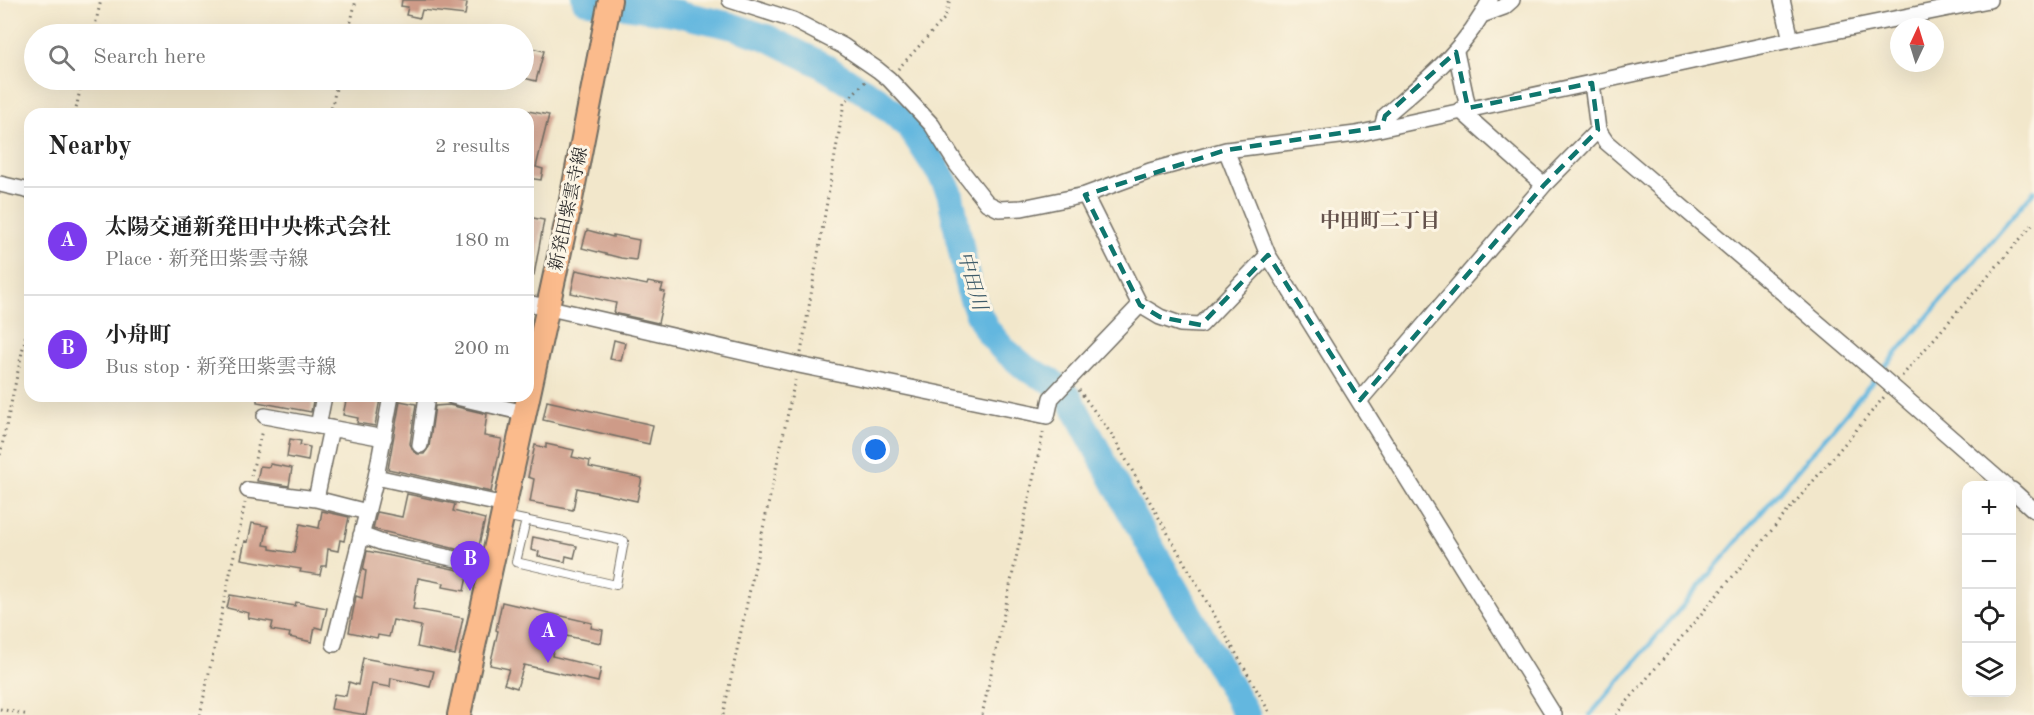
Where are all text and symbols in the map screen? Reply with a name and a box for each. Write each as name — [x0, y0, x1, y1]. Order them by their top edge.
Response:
north arrow — [1890, 18, 1944, 72]
search box — [24, 24, 534, 90]
icon: search — [45, 41, 78, 74]
text: Search here — [93, 46, 206, 68]
text: Nearby — [48, 134, 132, 160]
text: 2 results — [435, 137, 510, 157]
street label: 新発田紫雲寺線 — [545, 145, 591, 272]
district label: 中田町二丁目 — [1320, 210, 1440, 232]
text: 太陽交通新発田中央株式会社 — [105, 217, 391, 239]
text: A — [60, 231, 75, 251]
text: 180 m — [454, 231, 510, 251]
water label: 中田川 — [953, 249, 991, 315]
text: Place · 新発田紫雲寺線 — [105, 250, 309, 270]
text: 小舟町 — [105, 325, 171, 347]
text: B — [60, 339, 75, 359]
text: 200 m — [454, 339, 510, 359]
text: Bus stop · 新発田紫雲寺線 — [105, 358, 337, 378]
your location — [861, 435, 890, 464]
map controls — [1962, 481, 2016, 697]
button: + — [1962, 481, 2016, 535]
button: − — [1962, 535, 2016, 589]
pin: B — [450, 542, 490, 591]
button: locate — [1962, 589, 2016, 643]
pin: A — [528, 614, 568, 663]
button: layers — [1962, 643, 2016, 697]

